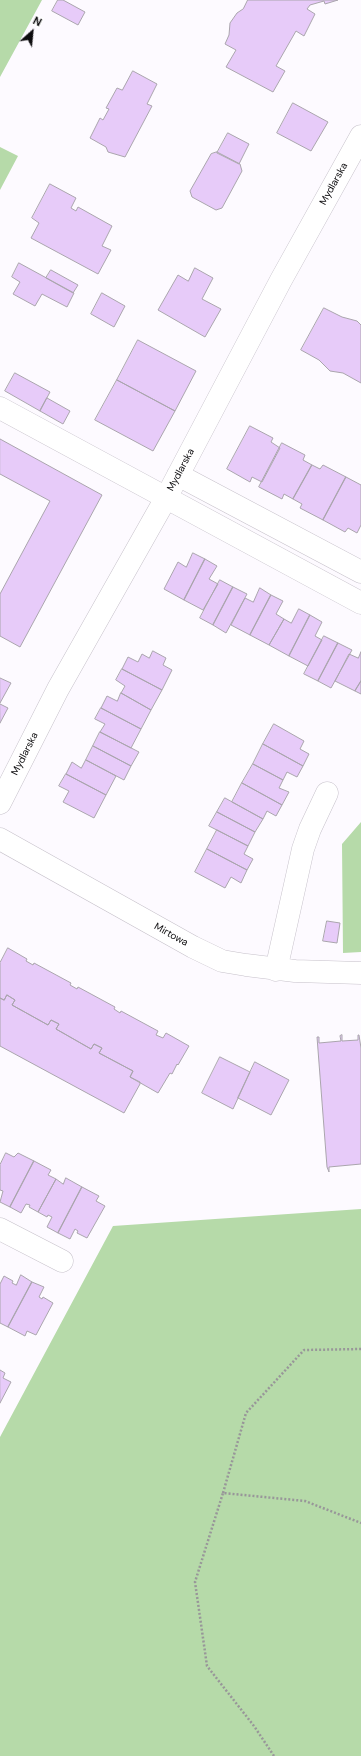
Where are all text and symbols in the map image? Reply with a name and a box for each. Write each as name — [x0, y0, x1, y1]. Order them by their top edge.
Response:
north arrow — [12, 12, 52, 52]
text: N — [31, 13, 44, 29]
street label: Mydlarska — [317, 161, 351, 207]
street label: Mydlarska — [165, 447, 197, 493]
street label: Mydlarska — [9, 731, 41, 777]
street label: Mirtowa — [152, 921, 190, 949]

